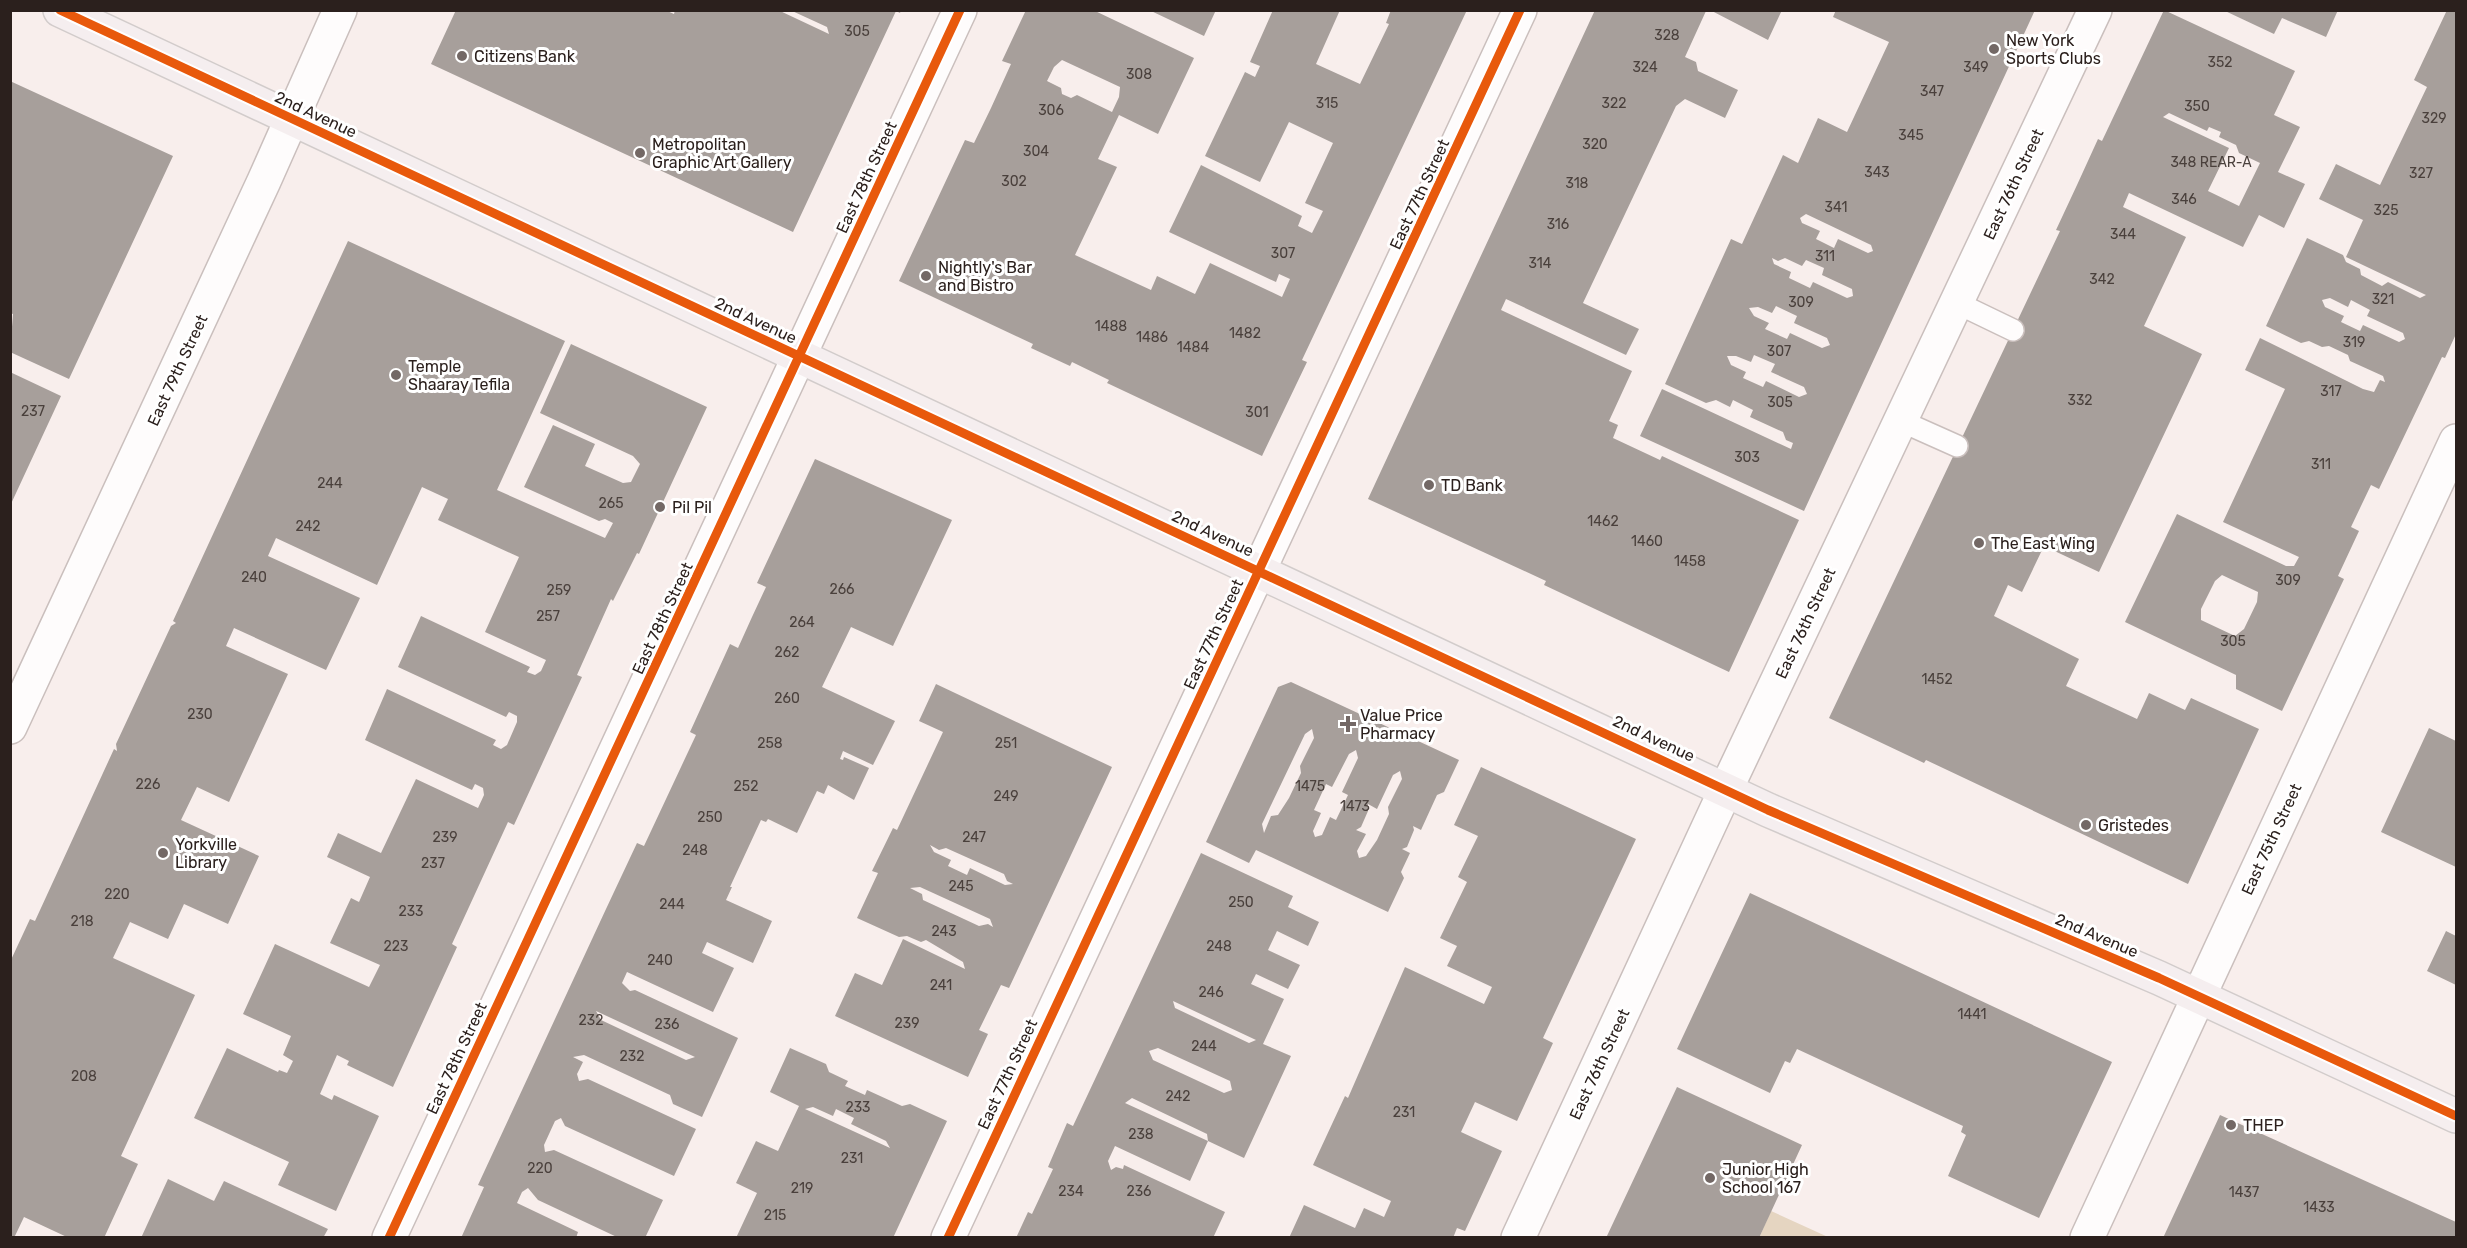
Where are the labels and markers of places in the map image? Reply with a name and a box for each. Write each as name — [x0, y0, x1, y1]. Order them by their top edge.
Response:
place label: New York Sports Clubs — [2006, 31, 2101, 68]
marker: New York Sports Clubs — [1987, 42, 2001, 56]
place label: Citizens Bank — [474, 47, 576, 66]
marker: Citizens Bank — [455, 49, 469, 63]
place label: Metropolitan Graphic Art Gallery — [652, 135, 792, 172]
marker: Metropolitan Graphic Art Gallery — [633, 146, 647, 160]
place label: Nightly's Bar and Bistro — [938, 258, 1032, 295]
marker: Nightly's Bar and Bistro — [919, 269, 933, 283]
place label: Temple Shaaray Tefila — [408, 357, 510, 394]
marker: Temple Shaaray Tefila — [389, 368, 403, 382]
place label: TD Bank — [1441, 476, 1503, 495]
marker: TD Bank — [1422, 478, 1436, 492]
place label: Pil Pil — [672, 498, 712, 517]
marker: Pil Pil — [653, 500, 667, 514]
place label: The East Wing — [1991, 534, 2095, 553]
marker: The East Wing — [1972, 536, 1986, 550]
place label: Value Price Pharmacy — [1360, 706, 1443, 743]
marker: Value Price Pharmacy — [1341, 717, 1355, 731]
place label: Gristedes — [2098, 816, 2169, 835]
marker: Gristedes — [2079, 818, 2093, 832]
place label: Yorkville Library — [175, 835, 237, 872]
marker: Yorkville Library — [156, 846, 170, 860]
place label: THEP — [2243, 1116, 2284, 1135]
marker: THEP — [2224, 1118, 2238, 1132]
place label: Junior High School 167 — [1722, 1160, 1809, 1197]
marker: Junior High School 167 — [1703, 1171, 1717, 1185]

